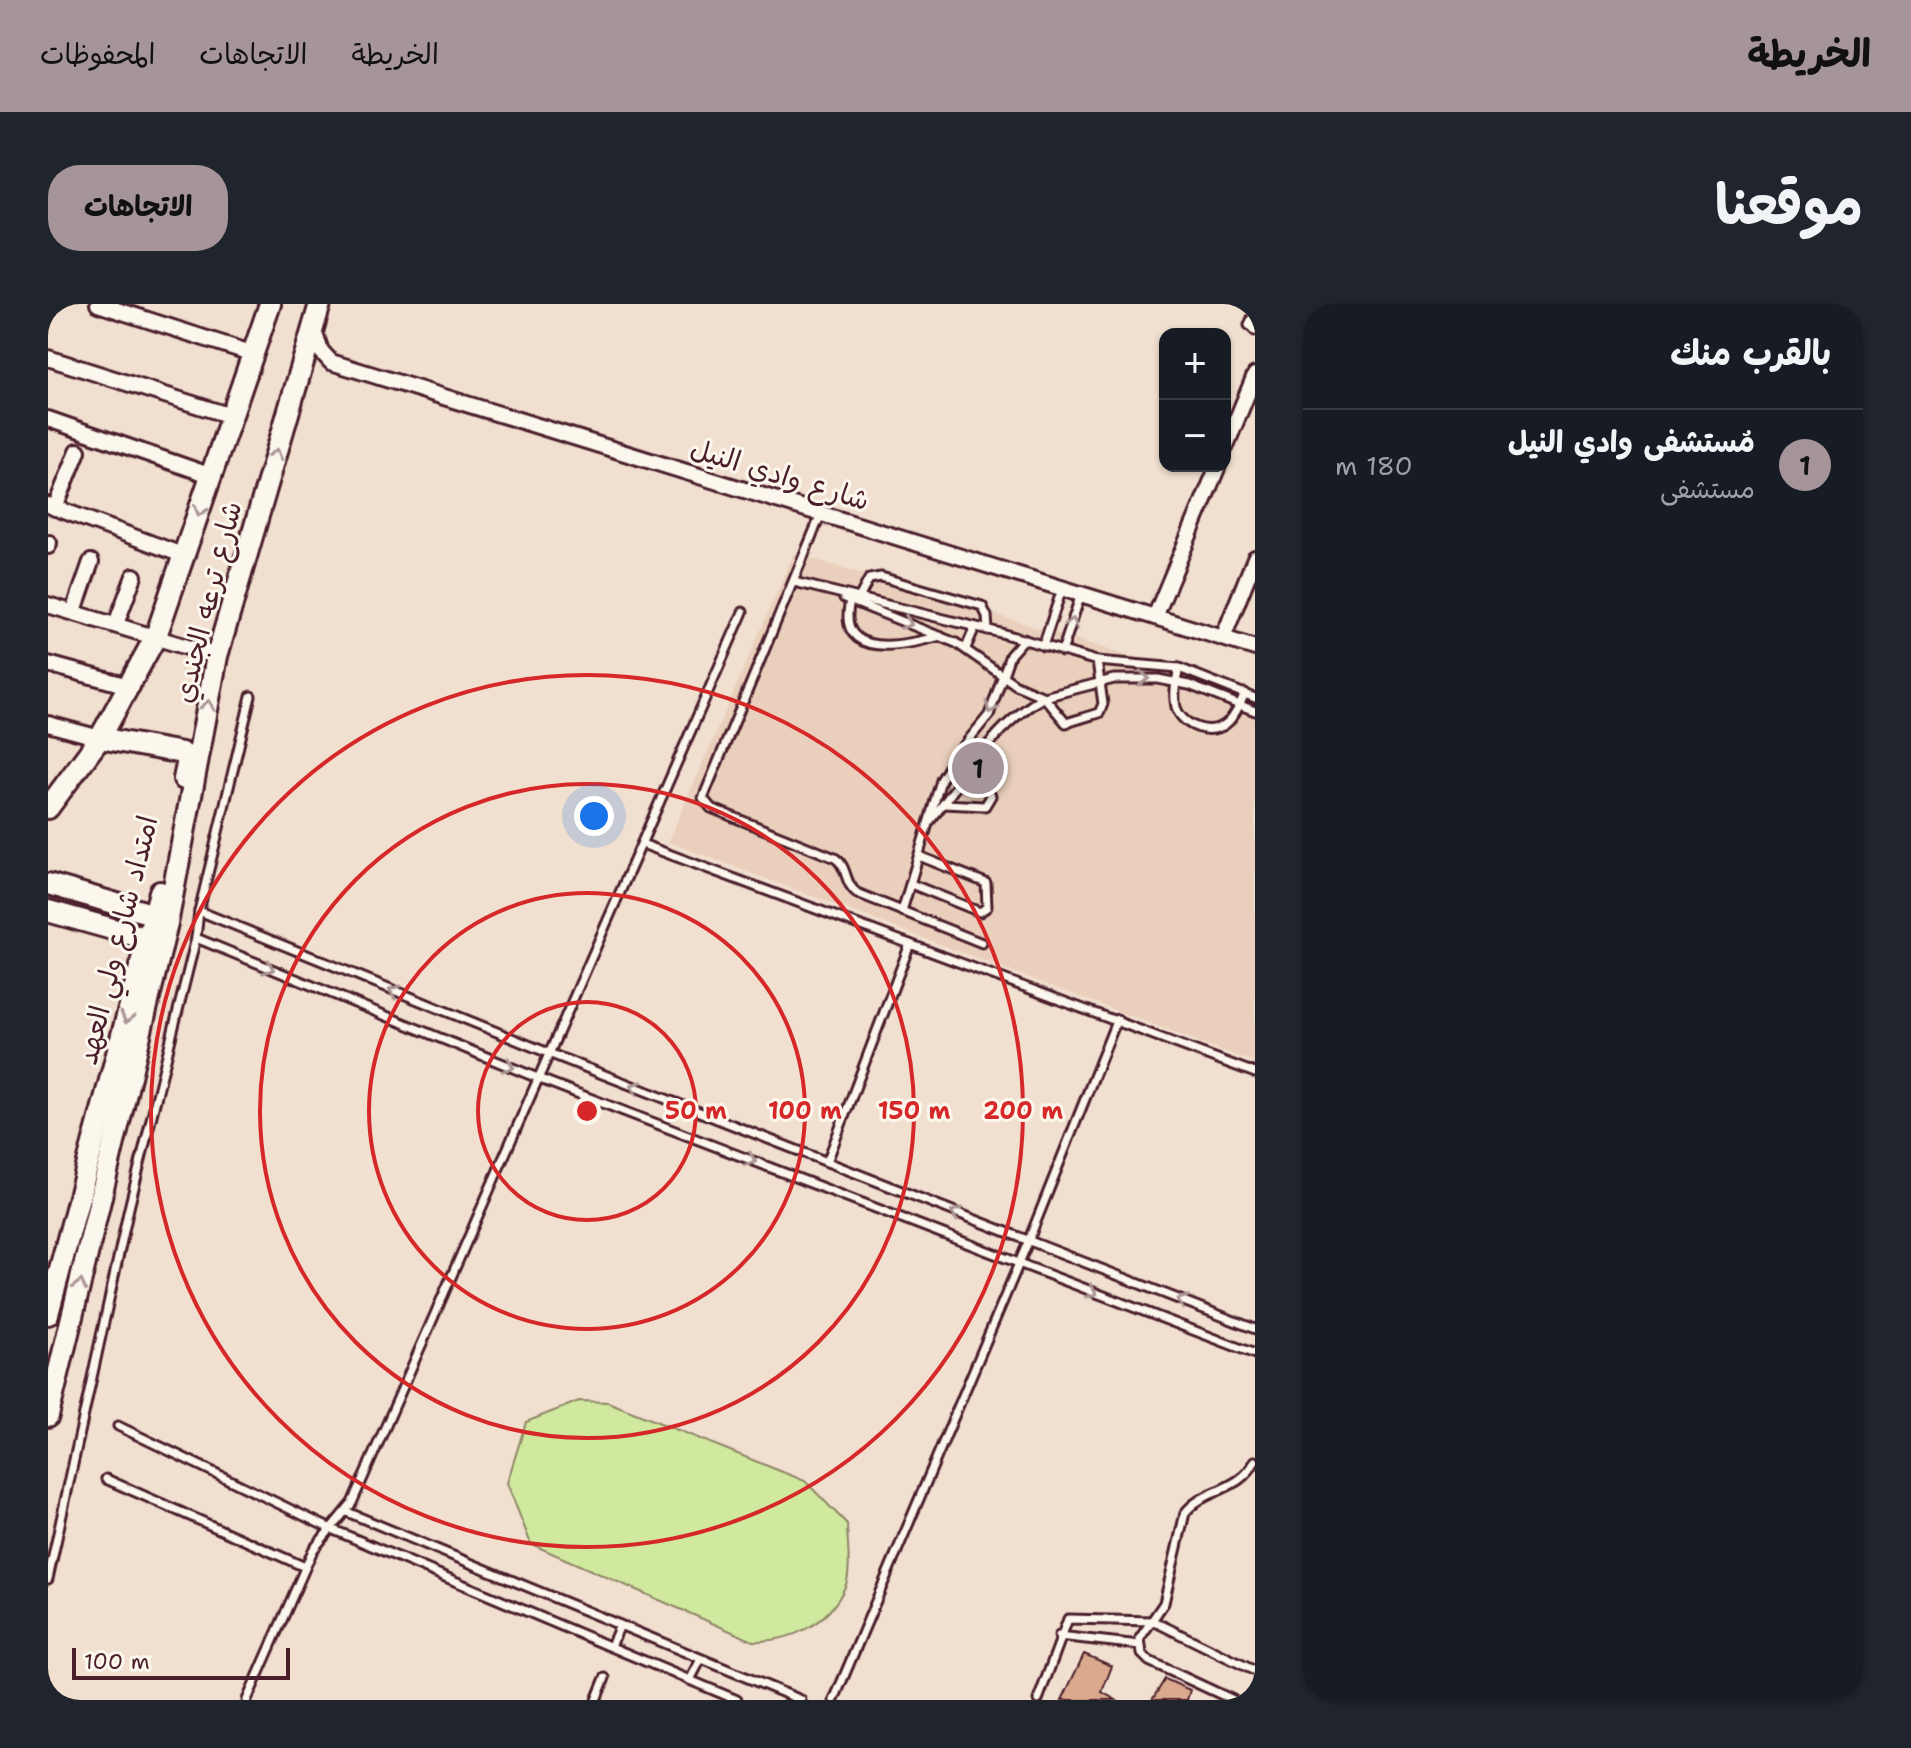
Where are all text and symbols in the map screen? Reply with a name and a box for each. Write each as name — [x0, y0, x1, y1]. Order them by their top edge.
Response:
text: الخريطة — [1747, 28, 1871, 79]
text: المحفوظات — [40, 35, 155, 73]
text: الاتجاهات — [199, 35, 307, 73]
text: الخريطة — [351, 35, 439, 73]
button: الاتجاهات — [48, 165, 228, 251]
text: موقعنا — [1715, 167, 1863, 242]
map controls — [1159, 328, 1231, 472]
button: + — [1159, 328, 1231, 400]
text: بالقرب منك — [1670, 330, 1831, 376]
button: − — [1159, 400, 1231, 472]
text: مُستشفى وادي النيل — [1508, 421, 1755, 462]
street label: شارع وادي النيل — [685, 429, 874, 521]
one-way arrow — [267, 447, 283, 461]
text: 180 m — [1335, 448, 1413, 483]
text: 1 — [1799, 448, 1811, 483]
text: مستشفى — [1660, 471, 1755, 506]
street label: شارع ترعه الجندي — [164, 497, 252, 707]
one-way arrow — [194, 503, 210, 517]
one-way arrow — [899, 613, 913, 630]
one-way arrow — [1062, 617, 1078, 631]
one-way arrow — [1138, 670, 1151, 687]
one-way arrow — [199, 698, 216, 712]
one-way arrow — [985, 700, 1001, 714]
pin: 1 — [952, 738, 1004, 798]
your location — [574, 796, 614, 836]
street label: امتداد شارع ولي العهد — [68, 812, 172, 1070]
one-way arrow — [261, 958, 275, 974]
one-way arrow — [388, 984, 402, 1000]
one-way arrow — [120, 1011, 137, 1025]
one-way arrow — [501, 1056, 515, 1073]
one-way arrow — [629, 1081, 643, 1097]
text: 50 m — [665, 1095, 727, 1127]
text: 100 m — [768, 1095, 842, 1127]
text: 150 m — [878, 1095, 950, 1127]
text: 200 m — [983, 1095, 1063, 1127]
centre of rings — [573, 1097, 601, 1125]
one-way arrow — [744, 1151, 758, 1167]
one-way arrow — [950, 1206, 964, 1223]
one-way arrow — [70, 1279, 87, 1293]
one-way arrow — [1084, 1282, 1098, 1299]
one-way arrow — [1176, 1294, 1190, 1311]
scale bar — [72, 1644, 290, 1680]
text: 100 m — [84, 1647, 150, 1676]

